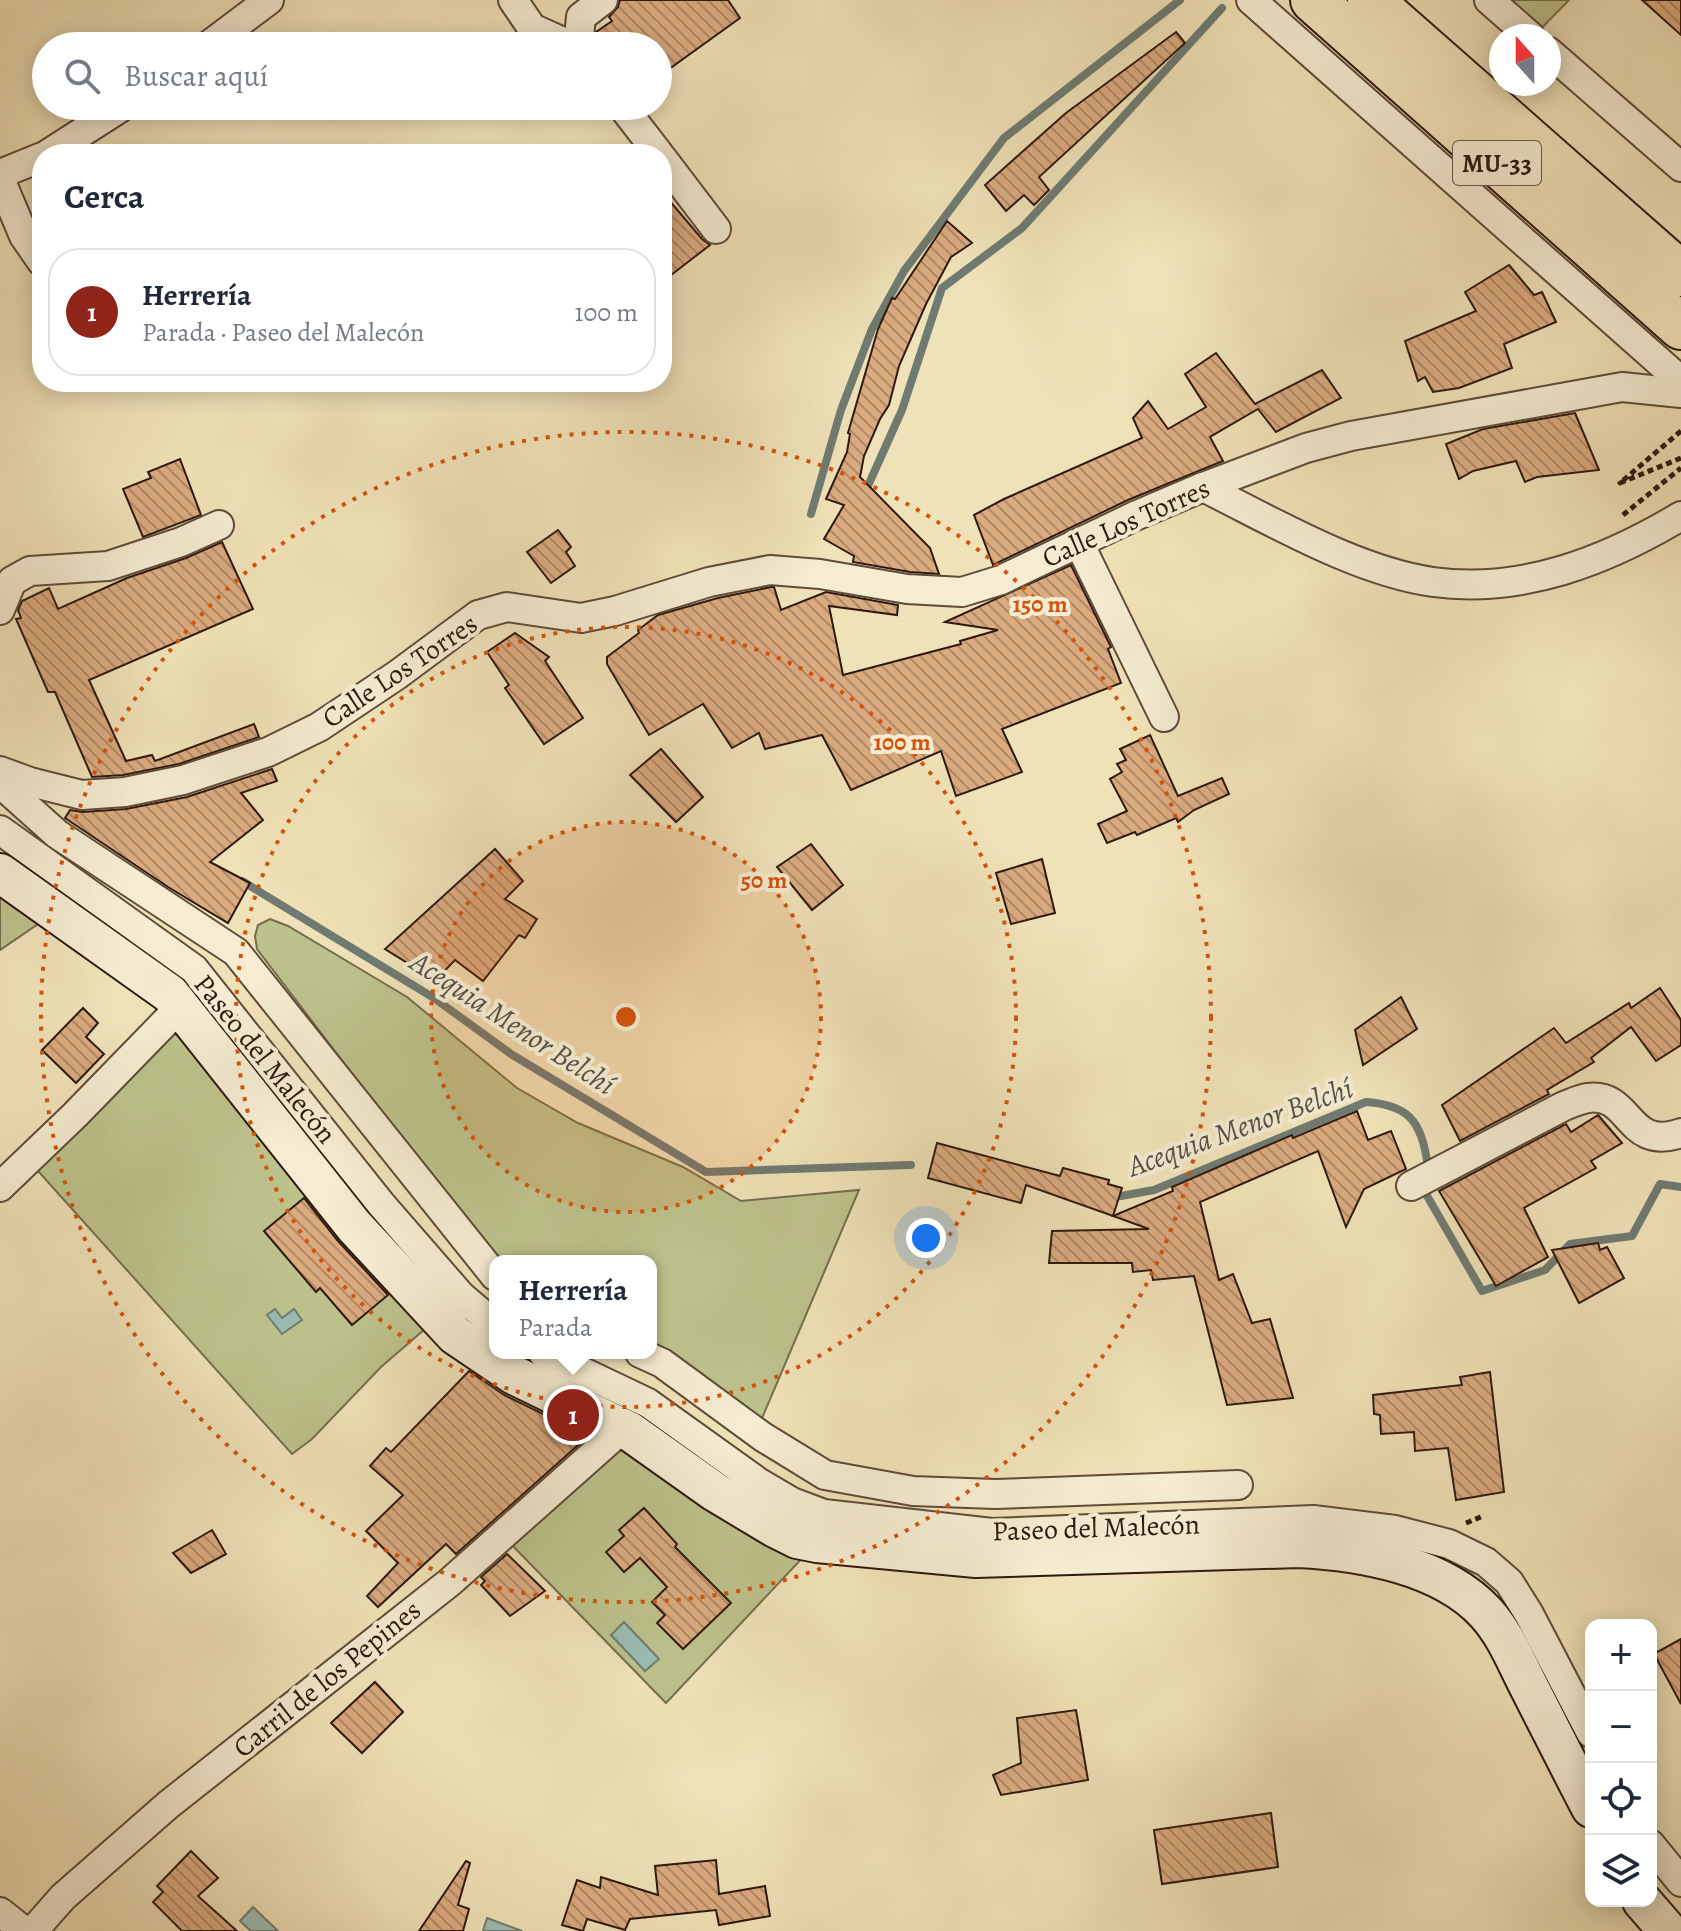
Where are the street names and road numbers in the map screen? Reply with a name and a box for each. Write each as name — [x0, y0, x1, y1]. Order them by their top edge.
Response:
road number: MU-33 — [1453, 141, 1541, 185]
street label: Calle Los Torres — [1036, 469, 1216, 577]
street label: Calle Los Torres — [315, 605, 485, 737]
street label: Paseo del Malecón — [185, 966, 345, 1152]
street label: Paseo del Malecón — [992, 1505, 1200, 1551]
street label: Carril de los Pepines — [225, 1591, 429, 1767]

